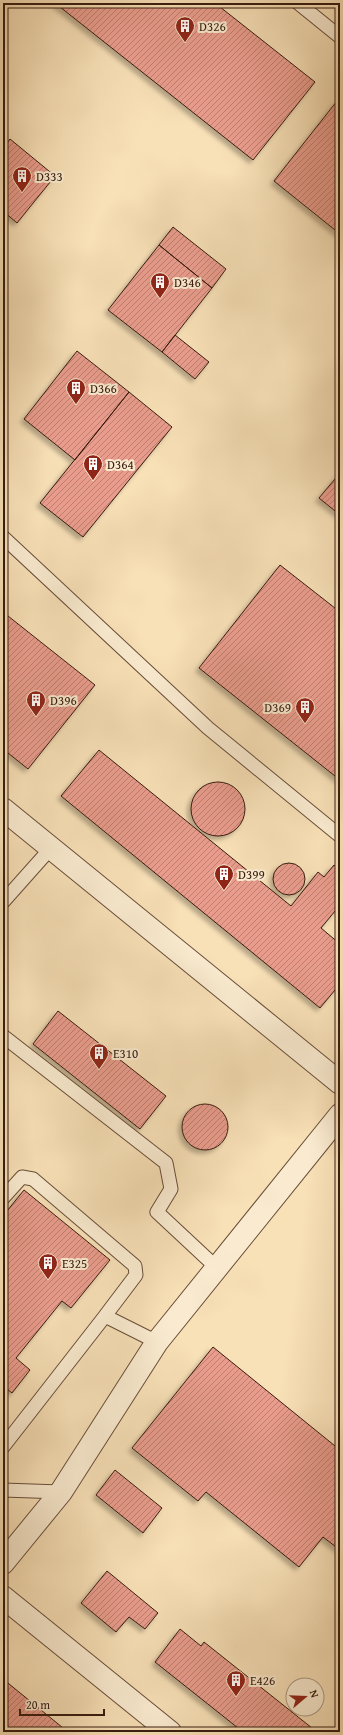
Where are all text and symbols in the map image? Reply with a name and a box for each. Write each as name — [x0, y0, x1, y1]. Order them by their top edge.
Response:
building icon: D326 — [174, 15, 196, 43]
place label: D326 — [199, 17, 226, 36]
building icon: D333 — [11, 165, 33, 193]
place label: D333 — [36, 167, 63, 186]
building icon: D346 — [149, 271, 171, 299]
place label: D346 — [174, 273, 201, 292]
building icon: D366 — [65, 377, 87, 405]
place label: D366 — [90, 379, 117, 398]
building icon: D364 — [82, 453, 104, 481]
place label: D364 — [107, 455, 134, 474]
building icon: D396 — [25, 689, 47, 717]
place label: D396 — [50, 691, 77, 710]
building icon: D369 — [294, 696, 316, 724]
place label: D369 — [264, 698, 291, 717]
building icon: D399 — [213, 863, 235, 891]
place label: D399 — [238, 865, 265, 884]
building icon: E310 — [88, 1042, 110, 1070]
place label: E310 — [113, 1044, 138, 1063]
building icon: E325 — [37, 1252, 59, 1280]
place label: E325 — [62, 1254, 87, 1273]
building icon: E426 — [225, 1669, 247, 1697]
place label: E426 — [250, 1671, 275, 1690]
north arrow — [285, 1677, 325, 1717]
text: N — [306, 1688, 323, 1700]
scale bar — [20, 1691, 104, 1717]
text: 20 m — [26, 1696, 50, 1713]

